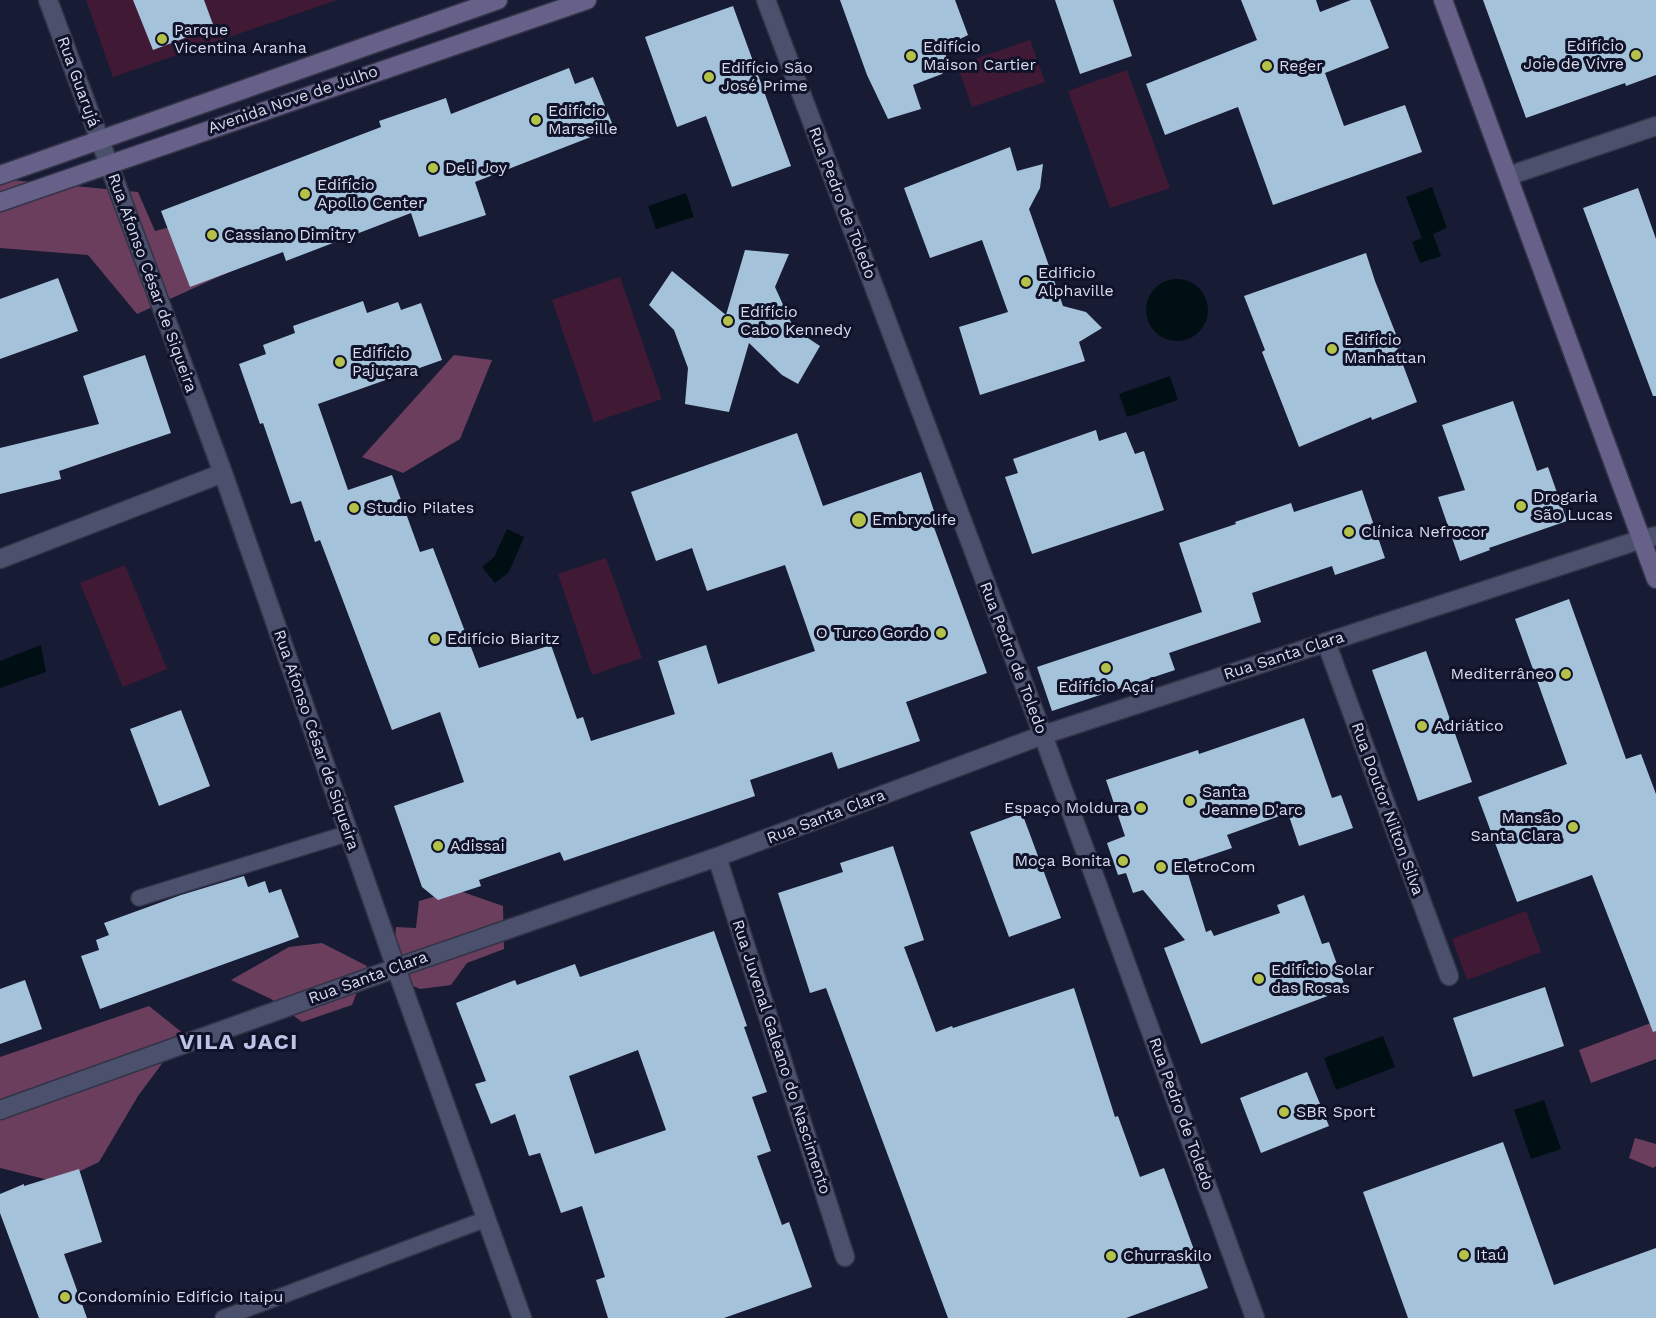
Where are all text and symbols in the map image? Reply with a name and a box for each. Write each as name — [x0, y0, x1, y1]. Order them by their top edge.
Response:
place label: Parque Vicentina Aranha — [174, 20, 307, 58]
marker: Parque Vicentina Aranha — [155, 32, 169, 46]
street label: Rua Guarujá — [53, 34, 103, 130]
place label: Edifício Joie de Vivre — [1523, 36, 1624, 74]
place label: Edifício Maison Cartier — [923, 37, 1036, 75]
marker: Edifício Joie de Vivre — [1629, 48, 1643, 62]
marker: Edifício Maison Cartier — [904, 49, 918, 63]
place label: Reger — [1279, 56, 1323, 76]
place label: Edifício São José Prime — [721, 58, 813, 96]
marker: Reger — [1260, 59, 1274, 73]
street label: Avenida Nove de Julho — [206, 62, 380, 138]
marker: Edifício São José Prime — [702, 70, 716, 84]
place label: Edifício Marseille — [548, 101, 618, 139]
marker: Edifício Marseille — [529, 113, 543, 127]
street label: Rua Pedro de Toledo — [804, 124, 880, 282]
place label: Deli Joy — [445, 158, 507, 178]
marker: Deli Joy — [426, 161, 440, 175]
street label: Rua Afonso César de Siqueira — [103, 171, 201, 395]
place label: Edifício Apollo Center — [317, 175, 425, 213]
marker: Edifício Apollo Center — [298, 187, 312, 201]
place label: Cassiano Dimitry — [224, 225, 356, 245]
marker: Cassiano Dimitry — [205, 228, 219, 242]
place label: Edificio Alphaville — [1038, 263, 1114, 301]
marker: Edificio Alphaville — [1019, 275, 1033, 289]
place label: Edifício Cabo Kennedy — [740, 302, 852, 340]
marker: Edifício Cabo Kennedy — [721, 314, 735, 328]
place label: Edifício Manhattan — [1344, 330, 1427, 368]
marker: Edifício Manhattan — [1325, 342, 1339, 356]
place label: Edifício Pajuçara — [352, 343, 418, 381]
marker: Edifício Pajuçara — [333, 355, 347, 369]
place label: Drogaria São Lucas — [1533, 487, 1613, 525]
place label: Studio Pilates — [366, 498, 474, 518]
marker: Drogaria São Lucas — [1514, 499, 1528, 513]
marker: Studio Pilates — [347, 501, 361, 515]
place label: Embryolife — [872, 510, 956, 530]
marker: Embryolife — [850, 511, 868, 529]
place label: Clínica Nefrocor — [1361, 522, 1487, 542]
marker: Clínica Nefrocor — [1342, 525, 1356, 539]
street label: Rua Pedro de Toledo — [975, 579, 1051, 737]
place label: O Turco Gordo — [816, 623, 929, 643]
marker: O Turco Gordo — [934, 626, 948, 640]
street label: Rua Afonso César de Siqueira — [269, 627, 363, 853]
street label: Rua Santa Clara — [1221, 628, 1347, 684]
place label: Edifício Biaritz — [447, 629, 560, 649]
marker: Edifício Biaritz — [428, 632, 442, 646]
marker: Edifício Açaí — [1099, 661, 1113, 675]
place label: Mediterrâneo — [1450, 664, 1554, 684]
marker: Mediterrâneo — [1559, 667, 1573, 681]
place label: Edifício Açaí — [1058, 677, 1154, 697]
place label: Adriático — [1434, 716, 1503, 736]
marker: Adriático — [1415, 719, 1429, 733]
street label: Rua Doutor Nilton Silva — [1347, 720, 1427, 898]
place label: Santa Jeanne D'arc — [1202, 782, 1303, 820]
street label: Rua Santa Clara — [764, 786, 888, 848]
marker: Santa Jeanne D'arc — [1183, 794, 1197, 808]
place label: Espaço Moldura — [1004, 798, 1129, 818]
marker: Espaço Moldura — [1134, 801, 1148, 815]
place label: Mansão Santa Clara — [1471, 808, 1561, 846]
marker: Mansão Santa Clara — [1566, 820, 1580, 834]
place label: Adissai — [450, 836, 505, 856]
marker: Adissai — [431, 839, 445, 853]
place label: Moça Bonita — [1014, 851, 1111, 871]
marker: Moça Bonita — [1116, 854, 1130, 868]
place label: EletroCom — [1173, 857, 1255, 877]
marker: EletroCom — [1154, 860, 1168, 874]
street label: Rua Juvenal Galeano do Nascimento — [727, 917, 835, 1197]
street label: Rua Santa Clara — [306, 948, 430, 1008]
place label: Edifício Solar das Rosas — [1271, 960, 1374, 998]
marker: Edifício Solar das Rosas — [1252, 972, 1266, 986]
district label: VILA JACI — [179, 1030, 299, 1056]
street label: Rua Pedro de Toledo — [1144, 1035, 1218, 1193]
place label: SBR Sport — [1296, 1102, 1375, 1122]
marker: SBR Sport — [1277, 1105, 1291, 1119]
place label: Itaú — [1476, 1245, 1506, 1265]
place label: Churraskilo — [1123, 1246, 1212, 1266]
marker: Itaú — [1457, 1248, 1471, 1262]
marker: Churraskilo — [1104, 1249, 1118, 1263]
place label: Condomínio Edifício Itaipu — [77, 1287, 283, 1307]
marker: Condomínio Edifício Itaipu — [58, 1290, 72, 1304]

